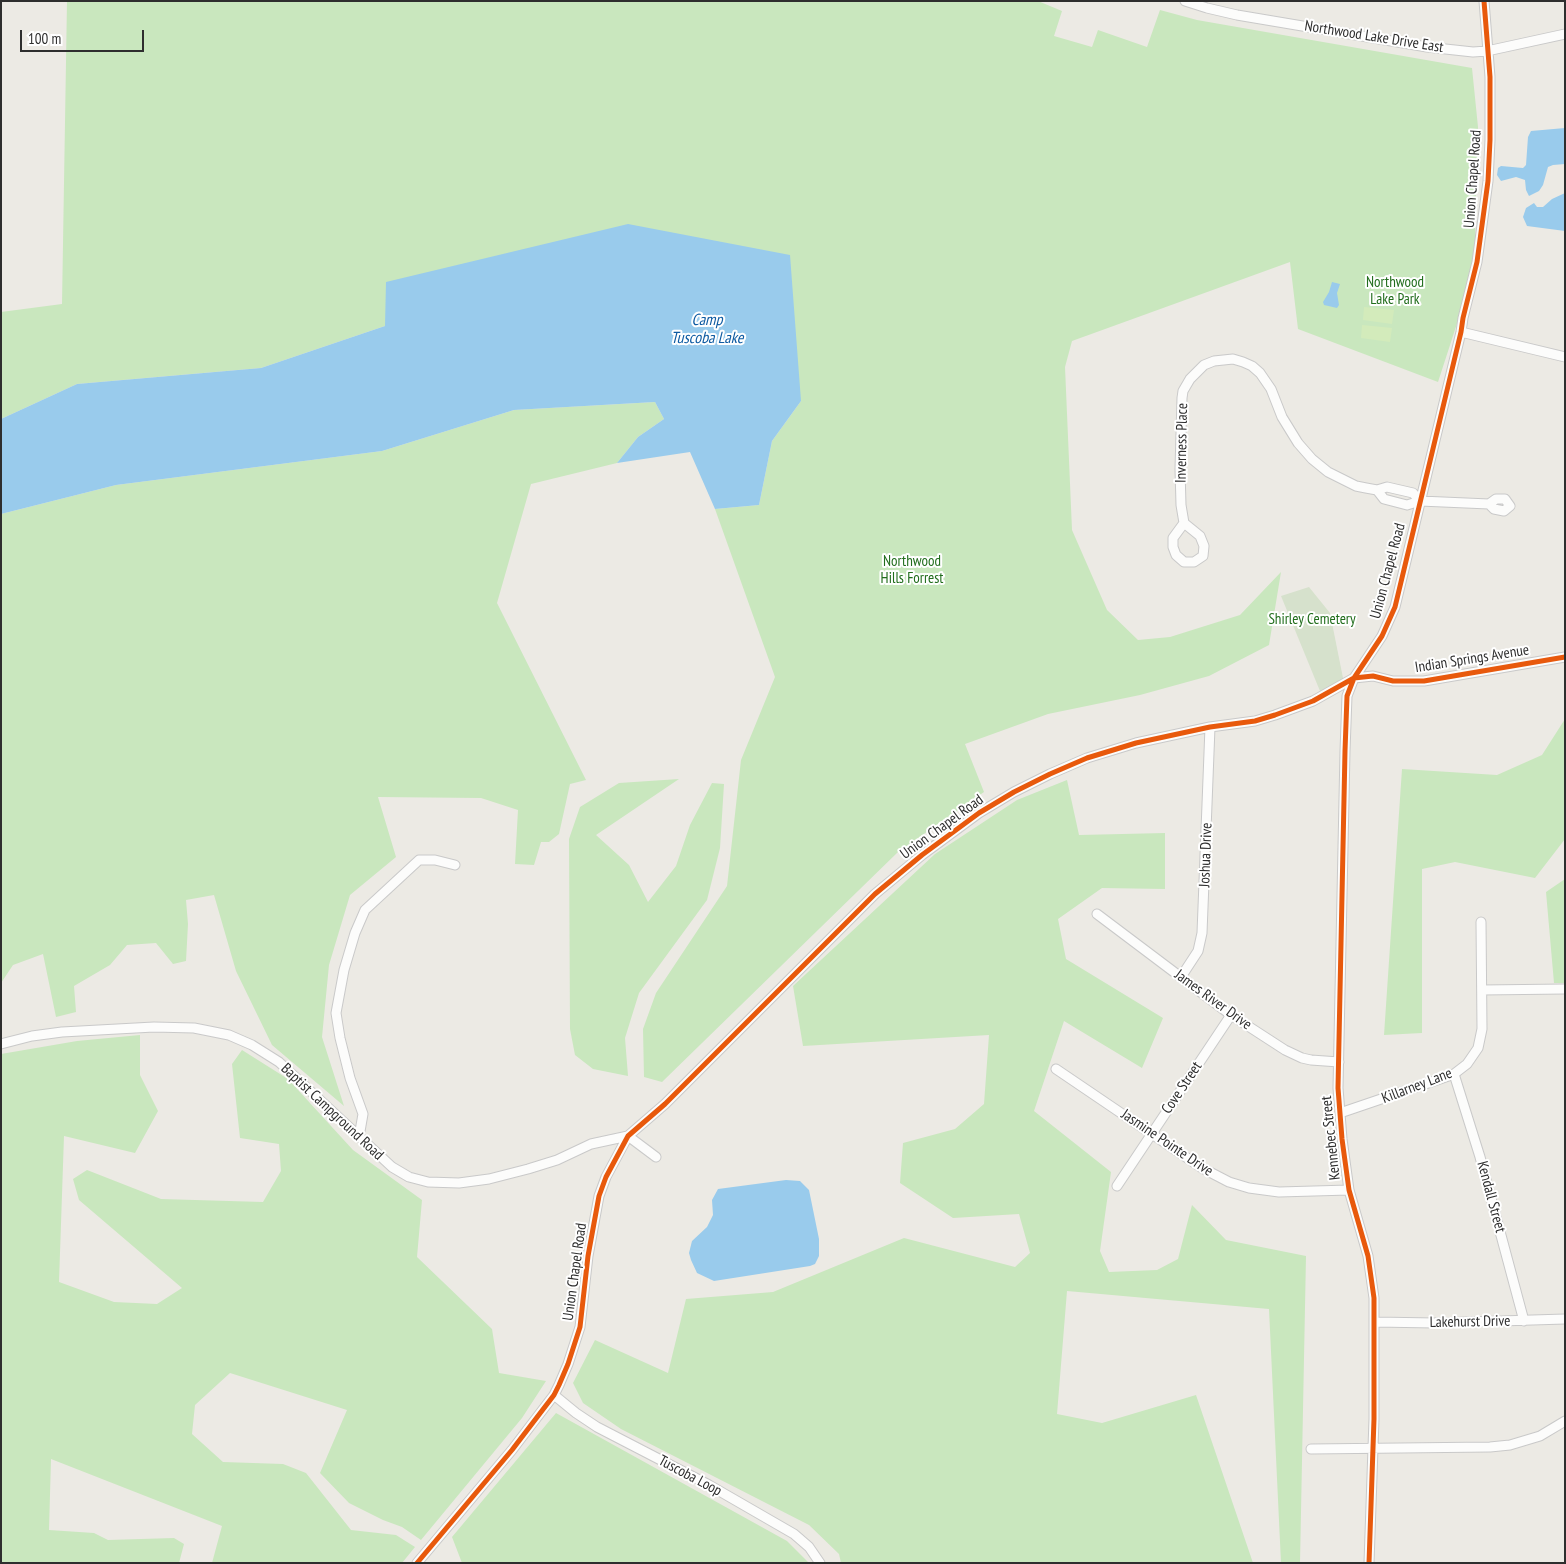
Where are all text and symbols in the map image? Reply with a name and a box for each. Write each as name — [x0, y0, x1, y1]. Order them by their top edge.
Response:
street label: Northwood Lake Drive East — [1303, 17, 1445, 57]
scale bar — [22, 20, 146, 52]
text: 100 m — [28, 29, 61, 48]
street label: Union Chapel Road — [1461, 129, 1485, 229]
park label: Northwood Lake Park — [1366, 274, 1424, 309]
water label: Camp Tuscoba Lake — [671, 310, 743, 348]
street label: Inverness Place — [1172, 403, 1192, 483]
street label: Union Chapel Road — [1367, 521, 1409, 621]
park label: Northwood Hills Forrest — [881, 553, 943, 588]
park label: Shirley Cemetery — [1268, 611, 1356, 629]
street label: Indian Springs Avenue — [1414, 641, 1530, 677]
street label: Union Chapel Road — [897, 791, 987, 863]
street label: Joshua Drive — [1196, 822, 1216, 888]
street label: James River Drive — [1171, 966, 1255, 1034]
street label: Cove Street — [1158, 1059, 1206, 1117]
street label: Baptist Campground Road — [277, 1060, 387, 1164]
street label: Killarney Lane — [1379, 1064, 1455, 1108]
street label: Kennebec Street — [1318, 1095, 1344, 1181]
street label: Jasmine Pointe Drive — [1118, 1106, 1216, 1180]
street label: Kendall Street — [1473, 1159, 1509, 1235]
street label: Union Chapel Road — [559, 1222, 591, 1322]
street label: Lakehurst Drive — [1429, 1312, 1511, 1332]
street label: Tuscoba Loop — [655, 1452, 725, 1500]

